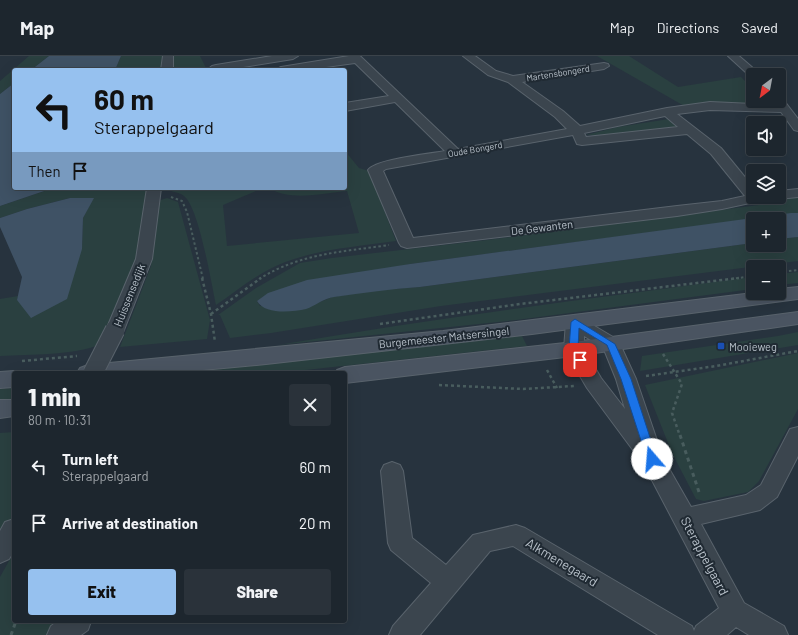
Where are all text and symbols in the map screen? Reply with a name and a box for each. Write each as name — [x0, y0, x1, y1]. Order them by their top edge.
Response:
text: Map — [20, 16, 54, 39]
text: Map — [610, 19, 635, 36]
text: Directions — [657, 19, 719, 36]
text: Saved — [741, 19, 778, 36]
street label: Martensbongerd — [526, 63, 591, 83]
north arrow — [746, 68, 786, 108]
map controls — [746, 68, 786, 300]
text: 60 m — [94, 82, 154, 116]
icon: left — [28, 84, 80, 136]
text: Sterappelgaard — [94, 116, 214, 138]
button: sound — [746, 116, 786, 156]
street label: Oude Bongerd — [447, 139, 503, 159]
icon: arrive — [69, 160, 91, 182]
text: Then — [28, 162, 61, 180]
button: layers — [746, 164, 786, 204]
button: + — [746, 212, 786, 252]
street label: De Gewanten — [510, 217, 574, 237]
button: − — [746, 260, 786, 300]
street label: Huissensedijk — [111, 261, 148, 328]
street label: Burgemeester Matsersingel — [378, 324, 510, 350]
place label: Mooieweg — [729, 340, 777, 353]
marker: Mooieweg — [716, 341, 726, 351]
pin — [563, 343, 597, 377]
icon: arrive — [569, 349, 591, 371]
text: 1 min — [28, 382, 81, 411]
button: close — [289, 384, 331, 426]
text: 80 m · 10:31 — [28, 412, 91, 428]
position arrow — [631, 438, 673, 480]
text: Turn left — [62, 450, 118, 468]
icon: left — [28, 456, 50, 478]
text: 60 m — [299, 458, 331, 476]
text: Sterappelgaard — [62, 468, 149, 484]
icon: arrive — [28, 512, 50, 534]
text: Arrive at destination — [62, 514, 198, 532]
text: 20 m — [299, 514, 331, 532]
street label: Sterappelgaard — [678, 514, 732, 598]
street label: Alkmenegaard — [523, 534, 601, 590]
button: Exit — [28, 569, 176, 615]
button: Share — [184, 569, 331, 615]

